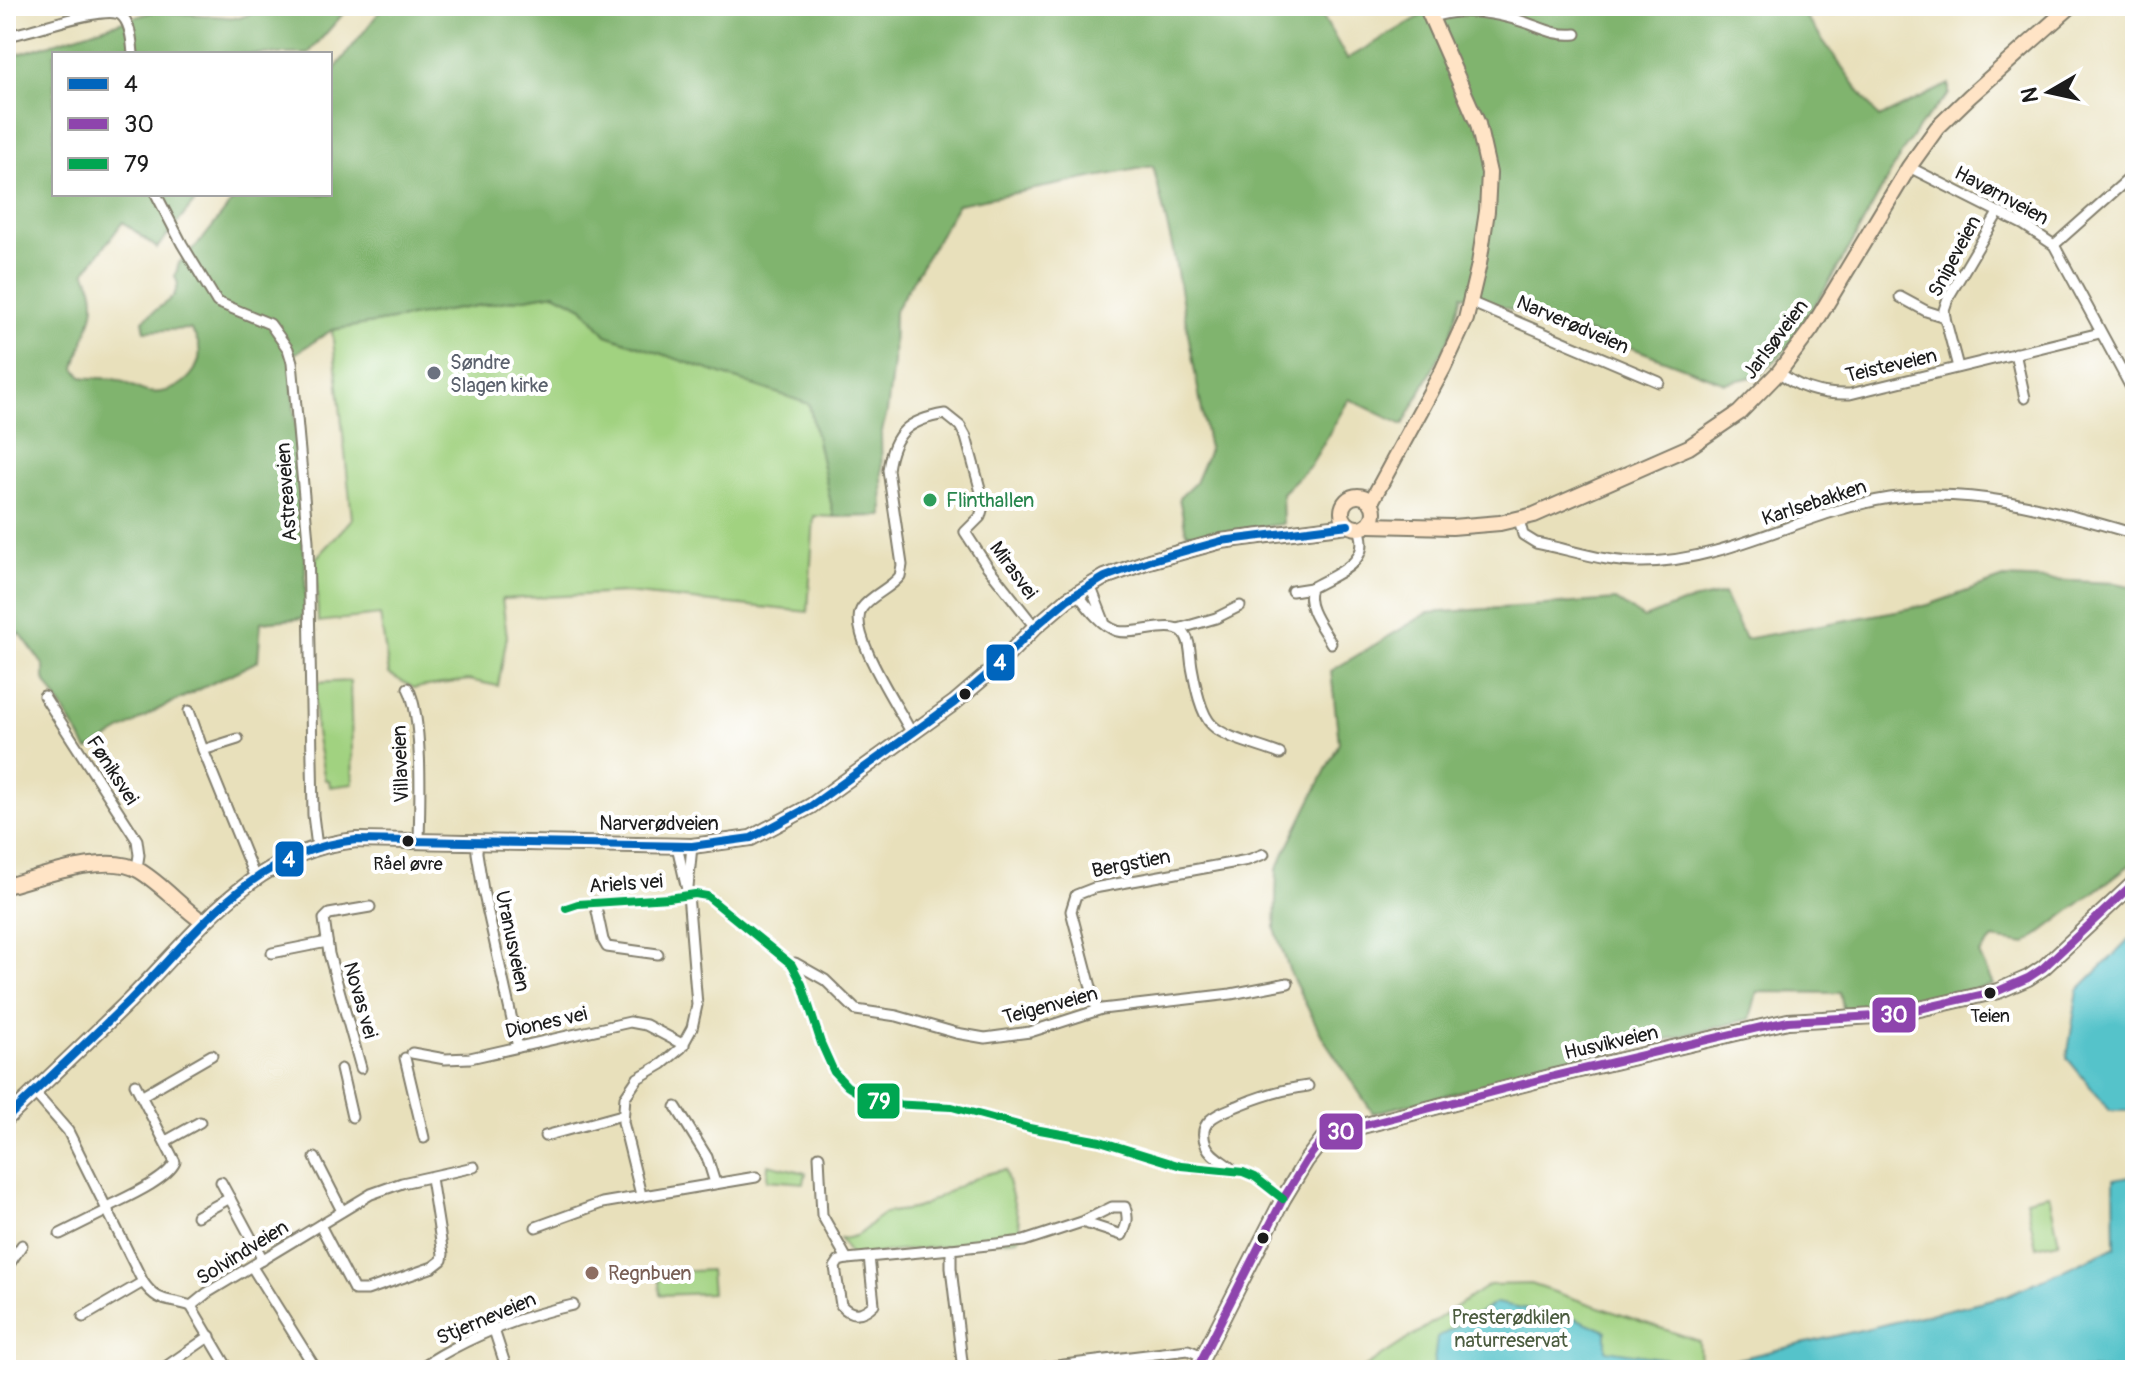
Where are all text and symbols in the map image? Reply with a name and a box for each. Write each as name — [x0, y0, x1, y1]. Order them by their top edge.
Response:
legend — [52, 52, 332, 196]
north arrow — [2009, 52, 2089, 132]
text: 4 — [124, 70, 138, 99]
text: N — [2015, 85, 2045, 105]
text: 30 — [124, 110, 154, 139]
text: 79 — [124, 150, 149, 179]
street label: Havørnveien — [1950, 160, 2053, 231]
street label: Snipeveien — [1923, 211, 1986, 301]
street label: Narverødveien — [1513, 290, 1633, 359]
street label: Jarlsøveien — [1737, 294, 1814, 384]
street label: Teisteveien — [1843, 343, 1939, 388]
place label: Søndre Slagen kirke — [450, 350, 548, 398]
marker: Søndre Slagen kirke — [425, 364, 443, 382]
street label: Astreaveien — [271, 442, 302, 542]
street label: Karlsebakken — [1759, 474, 1870, 531]
place label: Flinthallen — [946, 488, 1034, 513]
marker: Flinthallen — [921, 491, 939, 509]
street label: Mirasvei — [984, 536, 1043, 604]
line badge: 4 — [985, 643, 1016, 682]
text: 4 — [994, 649, 1007, 677]
unlabelled marker — [957, 686, 973, 702]
street label: Villaveien — [387, 725, 414, 803]
street label: Føniksvei — [81, 731, 144, 810]
street label: Narverødveien — [599, 811, 719, 836]
marker: Råel øvre — [400, 833, 416, 849]
line badge: 4 — [274, 840, 305, 878]
street label: Bergstien — [1090, 844, 1173, 883]
text: 4 — [283, 846, 296, 874]
place label: Råel øvre — [373, 853, 443, 876]
street label: Ariels vei — [588, 868, 664, 899]
street label: Uranusveien — [490, 888, 535, 994]
street label: Novas vei — [338, 959, 383, 1041]
street label: Teigenveien — [1000, 981, 1100, 1030]
marker: Teien — [1982, 985, 1998, 1001]
line badge: 30 — [1871, 996, 1917, 1034]
street label: Diones vei — [503, 1001, 590, 1044]
text: 30 — [1880, 1001, 1908, 1029]
place label: Teien — [1970, 1005, 2010, 1028]
street label: Husvikveien — [1562, 1020, 1661, 1065]
line badge: 79 — [856, 1082, 901, 1120]
text: 79 — [868, 1088, 890, 1116]
line badge: 30 — [1318, 1112, 1364, 1151]
text: 30 — [1327, 1118, 1355, 1146]
street label: Solvindveien — [192, 1214, 293, 1291]
unlabelled marker — [1255, 1230, 1271, 1246]
place label: Regnbuen — [608, 1261, 691, 1286]
marker: Regnbuen — [583, 1264, 601, 1282]
street label: Stjerneveien — [433, 1286, 540, 1351]
park label: Presterødkilen naturreservat — [1451, 1305, 1571, 1353]

